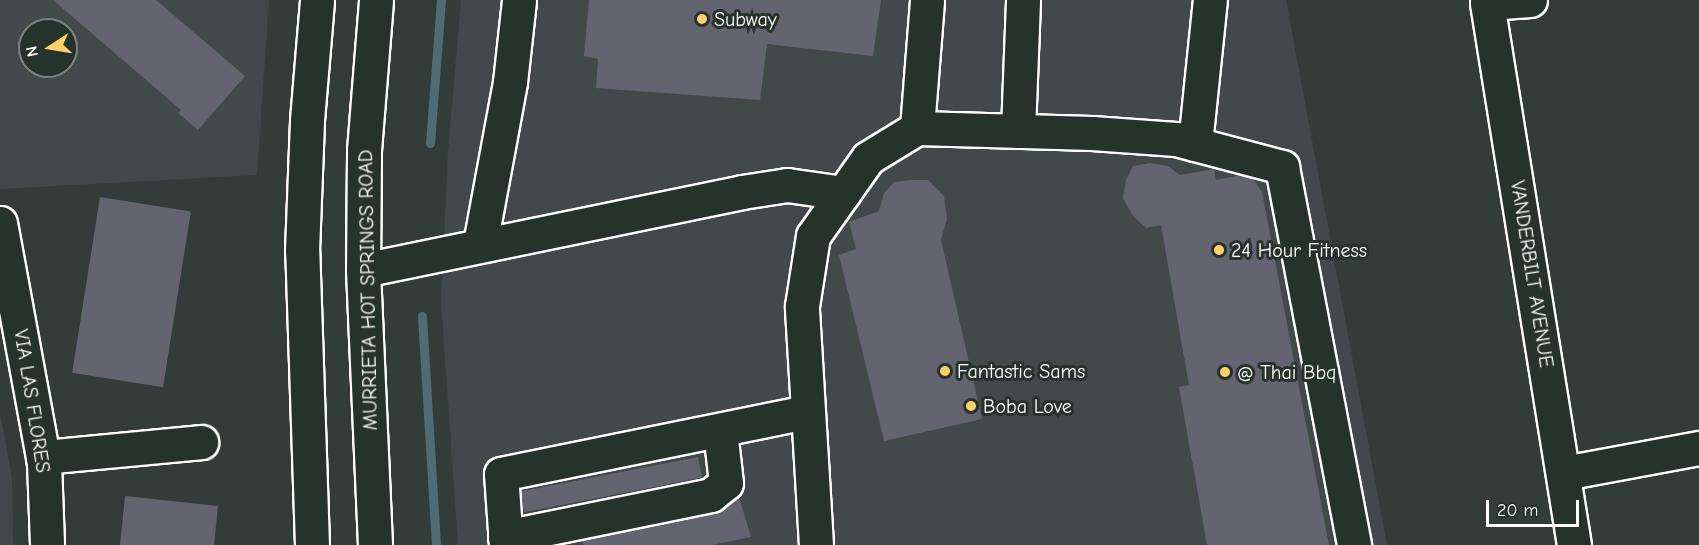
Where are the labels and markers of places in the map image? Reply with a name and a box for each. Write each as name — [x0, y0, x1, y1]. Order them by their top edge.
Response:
place label: Subway — [714, 7, 777, 31]
marker: Subway — [695, 12, 709, 26]
place label: 24 Hour Fitness — [1231, 238, 1367, 262]
marker: 24 Hour Fitness — [1212, 243, 1226, 257]
place label: Fantastic Sams — [957, 359, 1085, 383]
place label: @ Thai Bbq — [1237, 360, 1337, 384]
marker: Fantastic Sams — [938, 364, 952, 378]
marker: @ Thai Bbq — [1218, 365, 1232, 379]
place label: Boba Love — [983, 394, 1072, 418]
marker: Boba Love — [964, 399, 978, 413]

